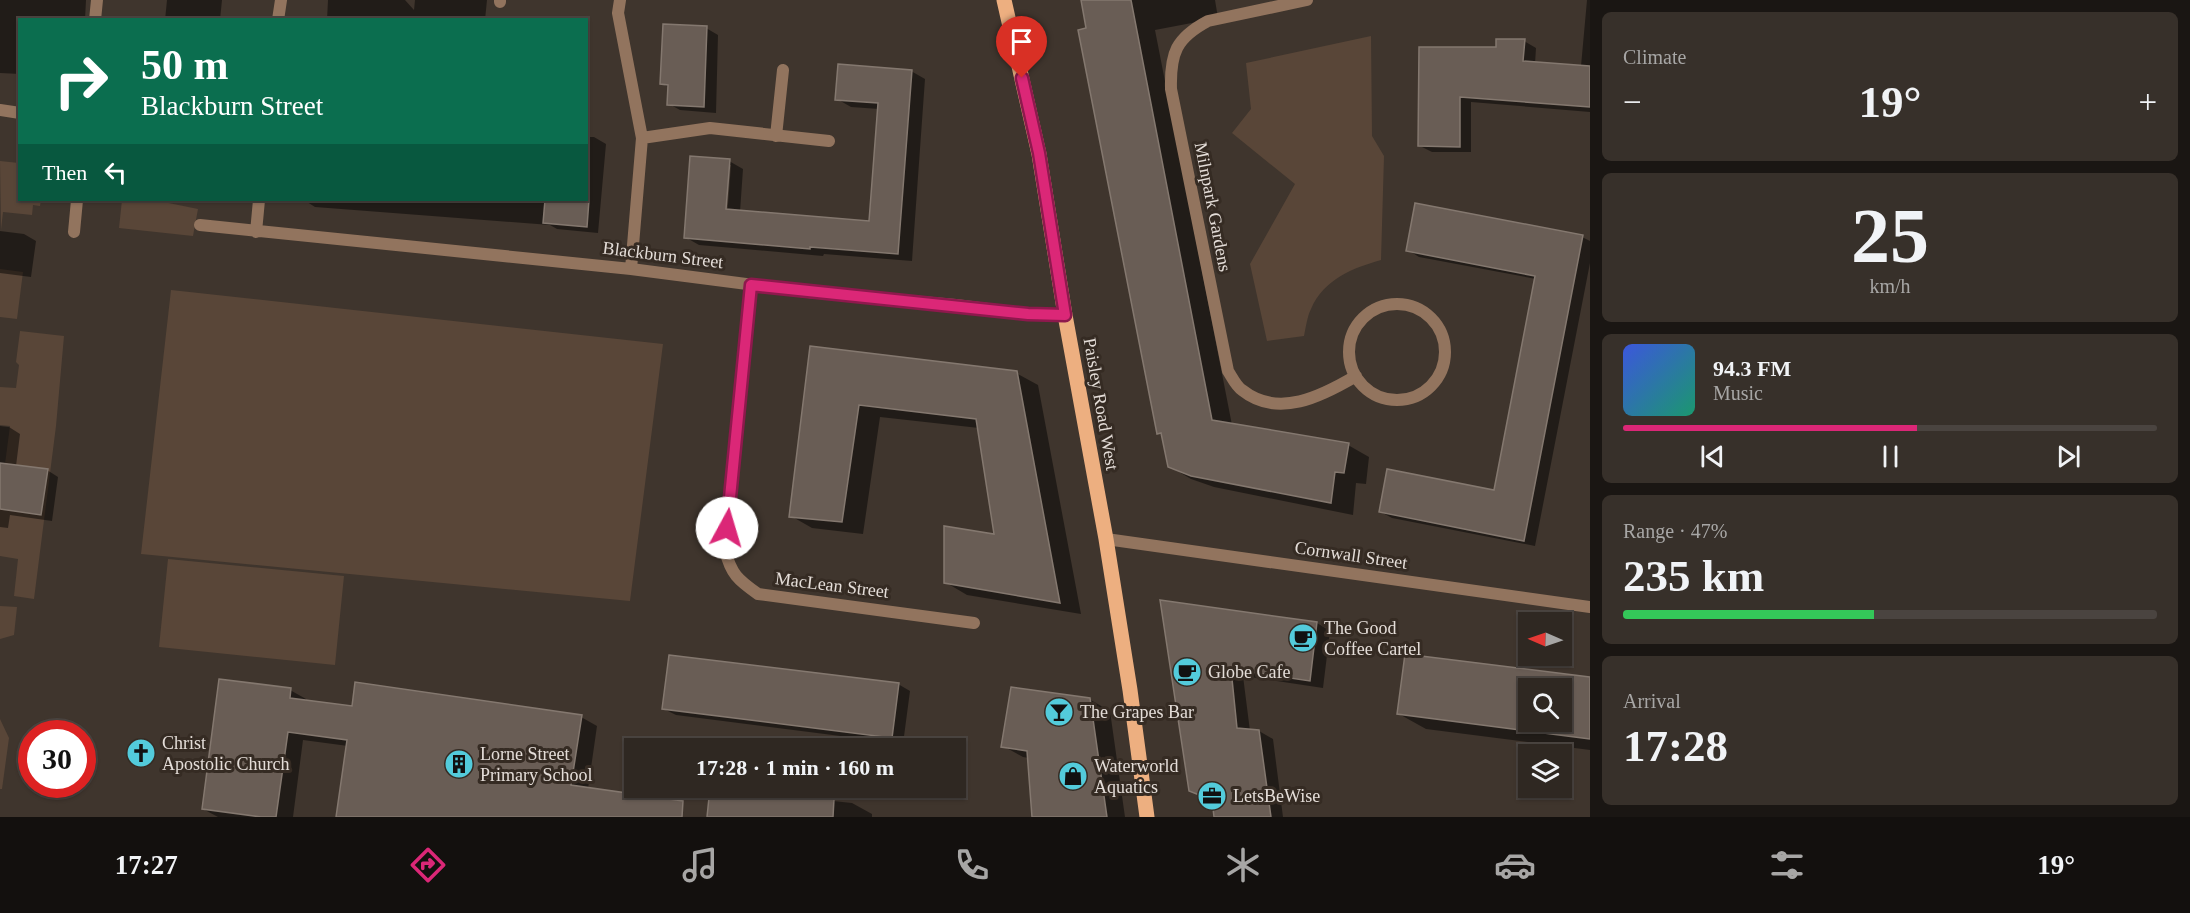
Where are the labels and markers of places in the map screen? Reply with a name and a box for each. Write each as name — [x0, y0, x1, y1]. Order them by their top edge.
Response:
pin — [996, 16, 1047, 78]
place label: The Good Coffee Cartel — [1324, 618, 1421, 659]
cafe icon: The Good Coffee Cartel — [1287, 622, 1319, 654]
cafe icon: Globe Cafe — [1171, 656, 1203, 688]
place label: Globe Cafe — [1208, 662, 1290, 682]
bar icon: The Grapes Bar — [1043, 696, 1075, 728]
place label: The Grapes Bar — [1080, 702, 1194, 722]
place label: Christ Apostolic Church — [162, 733, 290, 774]
church icon: Christ Apostolic Church — [125, 737, 157, 769]
place label: Lorne Street Primary School — [480, 744, 593, 785]
building icon: Lorne Street Primary School — [443, 748, 475, 780]
place label: Waterworld Aquatics — [1094, 756, 1179, 797]
shop icon: Waterworld Aquatics — [1057, 760, 1089, 792]
office icon: LetsBeWise — [1196, 780, 1228, 812]
place label: LetsBeWise — [1233, 786, 1320, 806]

